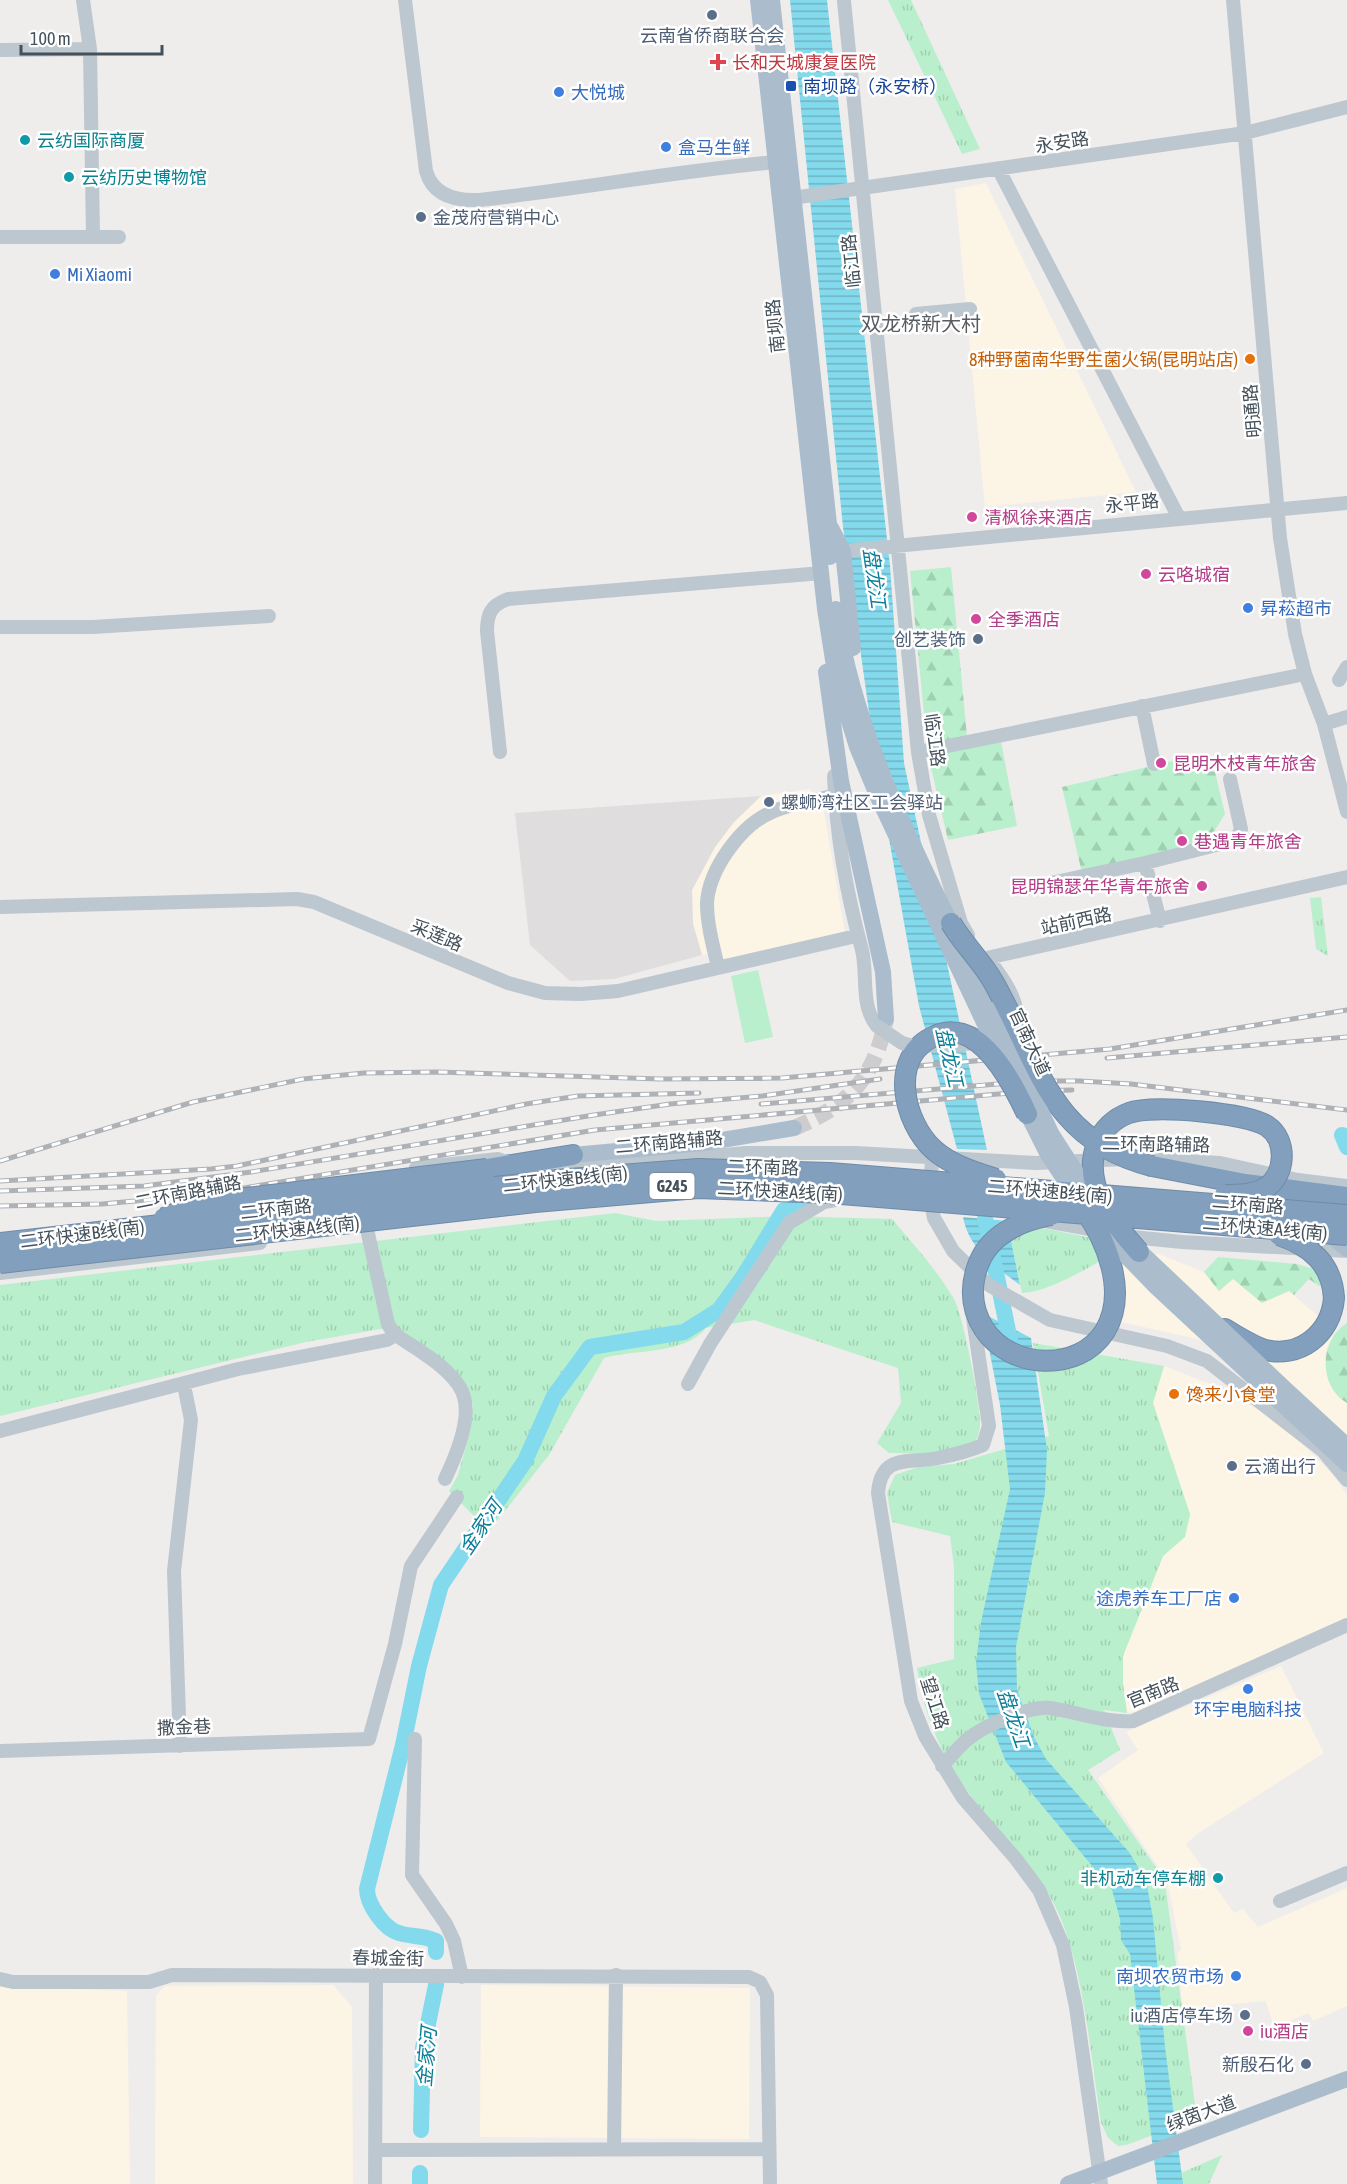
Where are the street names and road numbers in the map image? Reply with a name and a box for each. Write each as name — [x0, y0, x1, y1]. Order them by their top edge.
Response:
street label: 永安路 — [1034, 127, 1090, 157]
street label: 临江路 — [838, 233, 864, 289]
street label: 南坝路 — [762, 298, 788, 354]
street label: 明通路 — [1239, 383, 1265, 439]
street label: 永平路 — [1104, 490, 1160, 516]
street label: 临江路 — [921, 712, 949, 768]
street label: 站前西路 — [1039, 903, 1113, 939]
street label: 采莲路 — [408, 915, 466, 955]
street label: 官南大道 — [1005, 1005, 1055, 1079]
street label: 二环南路辅路 — [614, 1127, 724, 1157]
street label: 二环南路辅路 — [1102, 1133, 1210, 1155]
street label: 二环南路 — [727, 1155, 799, 1179]
street label: 二环快速B线(南) — [502, 1162, 628, 1196]
street label: 二环南路辅路 — [133, 1171, 243, 1213]
road number: G245 — [650, 1173, 694, 1199]
street label: 二环快速B线(南) — [987, 1175, 1113, 1207]
street label: 二环快速A线(南) — [717, 1177, 843, 1205]
street label: 二环南路 — [1211, 1190, 1285, 1218]
street label: 二环南路 — [239, 1195, 313, 1223]
street label: 二环快速A线(南) — [234, 1212, 360, 1246]
street label: 二环快速A线(南) — [1202, 1212, 1328, 1244]
street label: 二环快速B线(南) — [19, 1216, 145, 1252]
street label: 官南路 — [1124, 1672, 1182, 1712]
street label: 望江路 — [917, 1674, 953, 1732]
street label: 撒金巷 — [157, 1716, 211, 1738]
street label: 春城金街 — [352, 1947, 424, 1969]
street label: 绿茵大道 — [1164, 2091, 1238, 2135]

